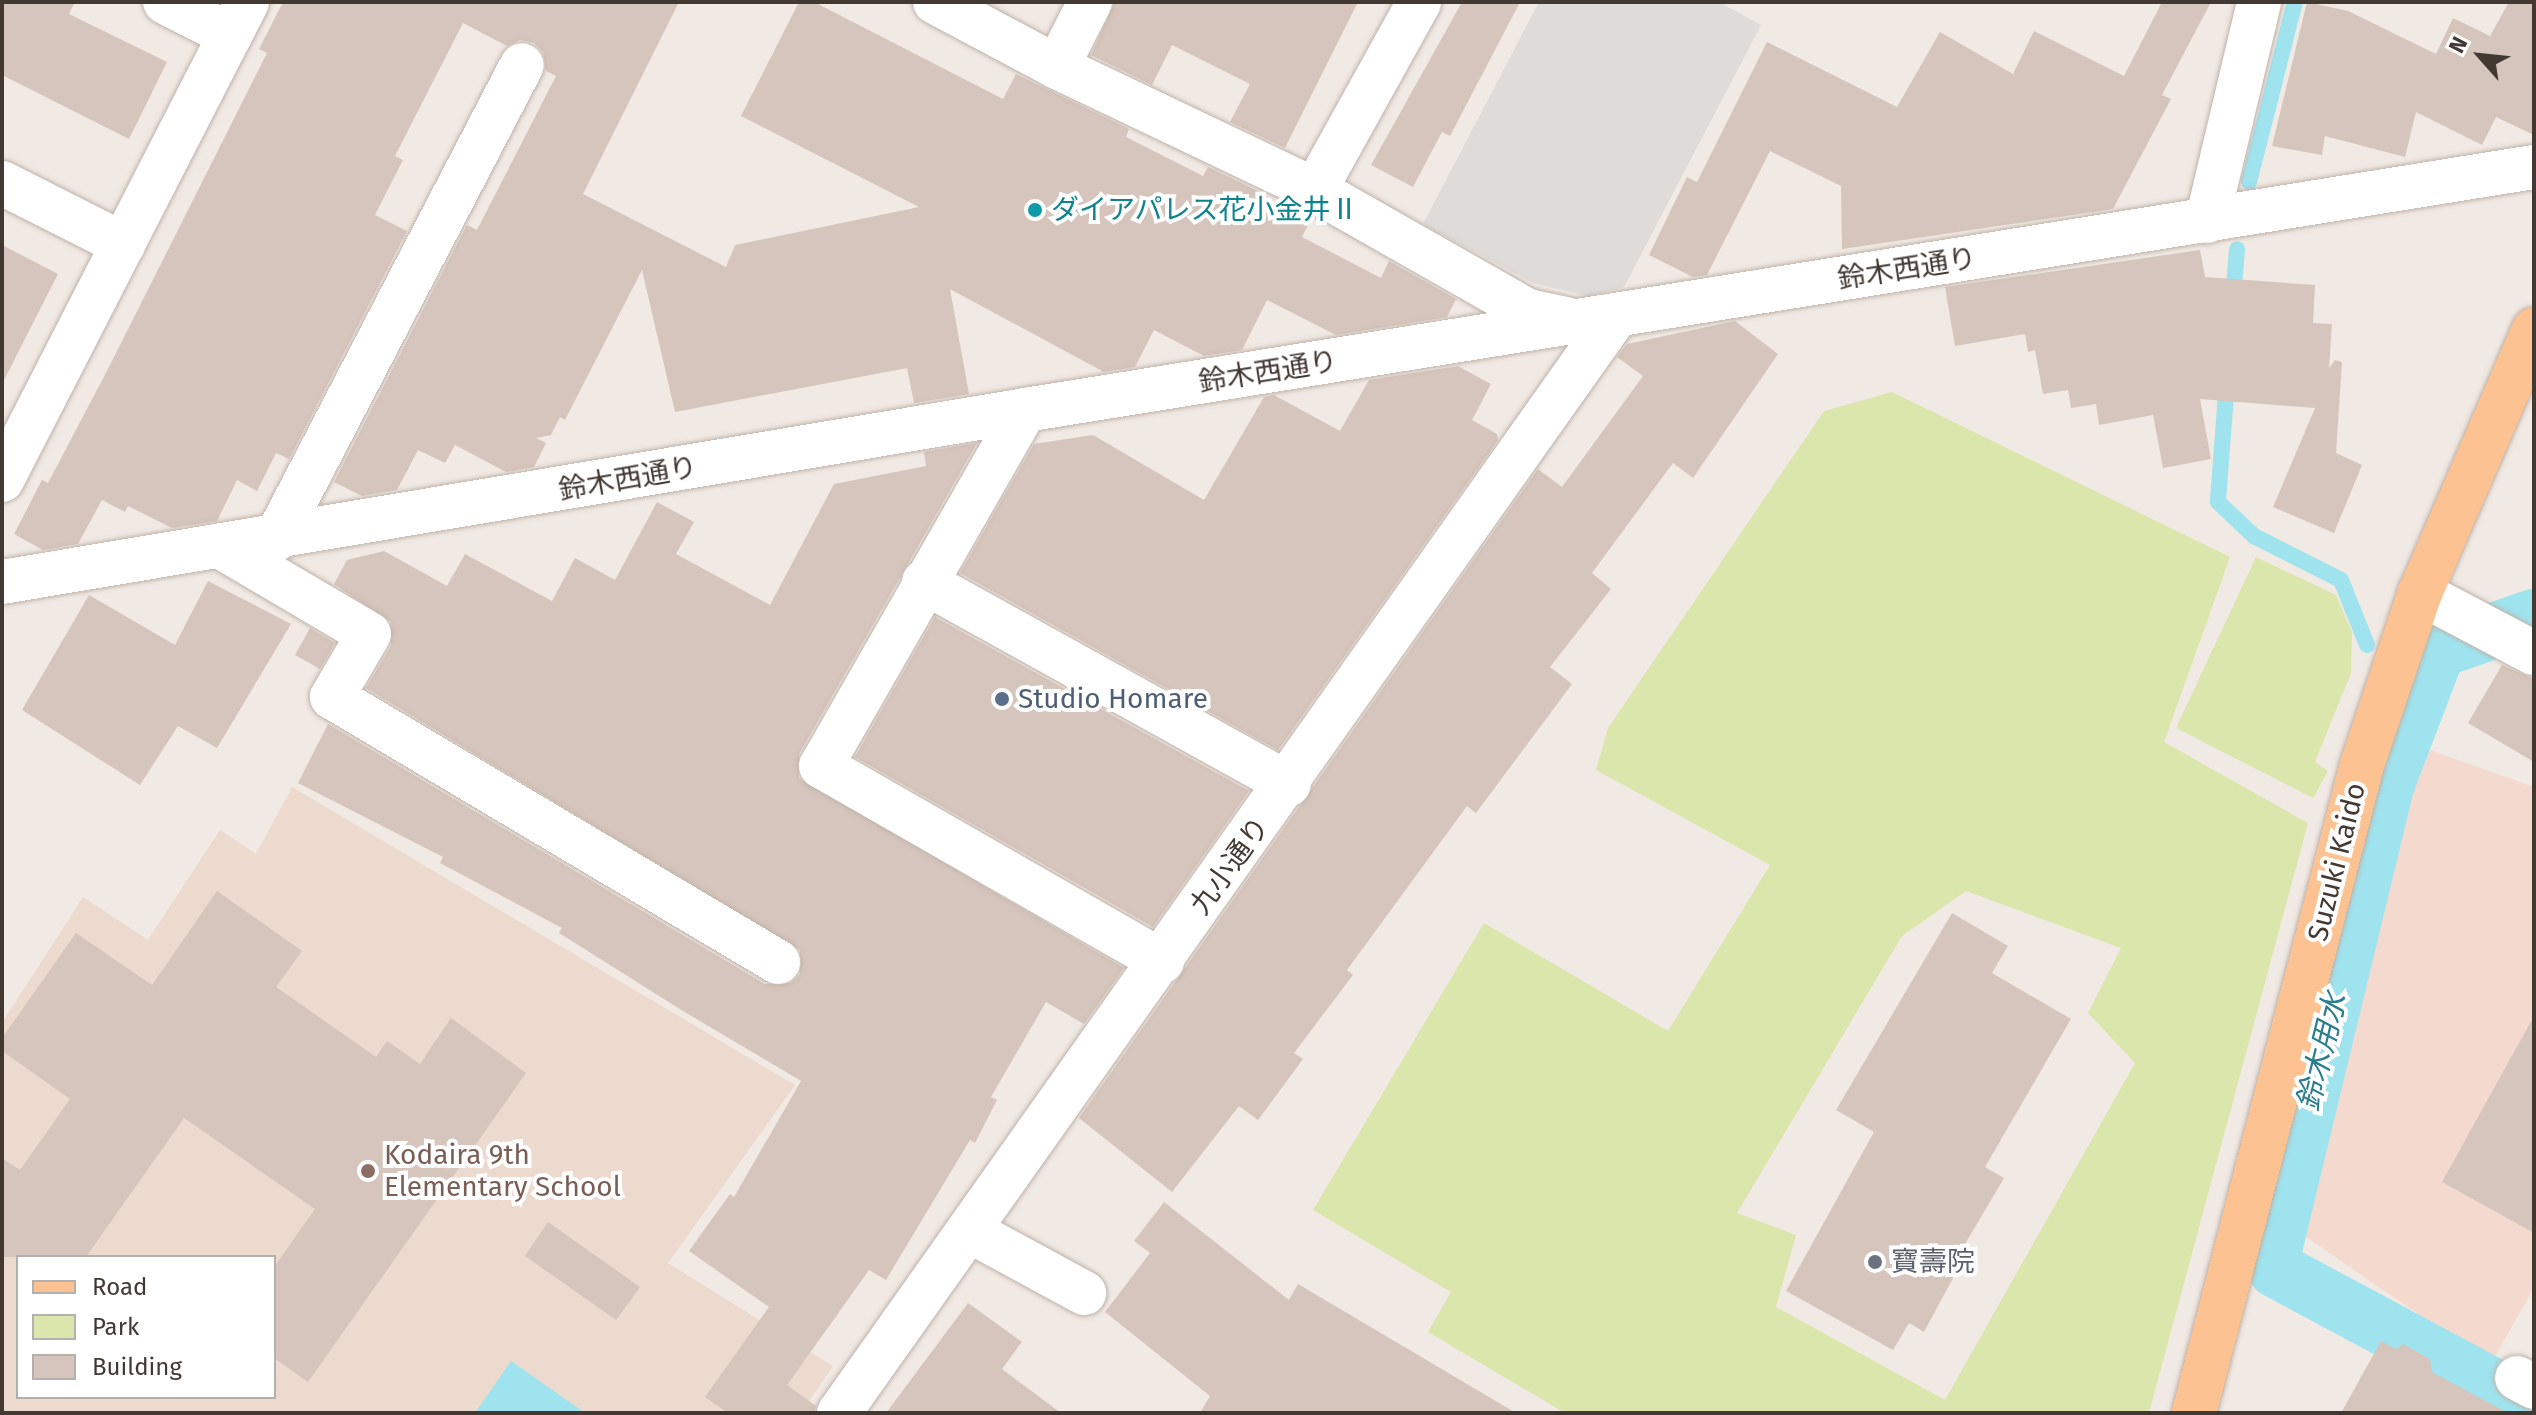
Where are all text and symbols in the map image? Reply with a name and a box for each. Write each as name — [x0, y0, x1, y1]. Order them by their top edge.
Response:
north arrow — [2440, 16, 2520, 96]
text: N — [2443, 32, 2474, 58]
place label: ダイアパレス花小金井Ⅱ — [1051, 193, 1359, 227]
marker: ダイアパレス花小金井Ⅱ — [1026, 201, 1044, 219]
street label: 鈴木西通り — [1835, 241, 1979, 297]
street label: 鈴木西通り — [1196, 344, 1340, 400]
street label: 鈴木西通り — [556, 450, 700, 508]
place label: Studio Homare — [1018, 682, 1208, 716]
marker: Studio Homare — [993, 690, 1011, 708]
street label: Suzuki Kaido — [2301, 779, 2373, 945]
street label: 九小通り — [1183, 811, 1277, 921]
water label: 鈴木用水 — [2290, 989, 2354, 1115]
place label: Kodaira 9th Elementary School — [384, 1138, 621, 1204]
marker: Kodaira 9th Elementary School — [359, 1162, 377, 1180]
place label: 寶壽院 — [1891, 1245, 1975, 1279]
marker: 寶壽院 — [1866, 1253, 1884, 1271]
legend — [16, 1255, 276, 1399]
text: Road — [92, 1273, 147, 1301]
text: Park — [92, 1313, 139, 1341]
text: Building — [92, 1353, 182, 1381]

